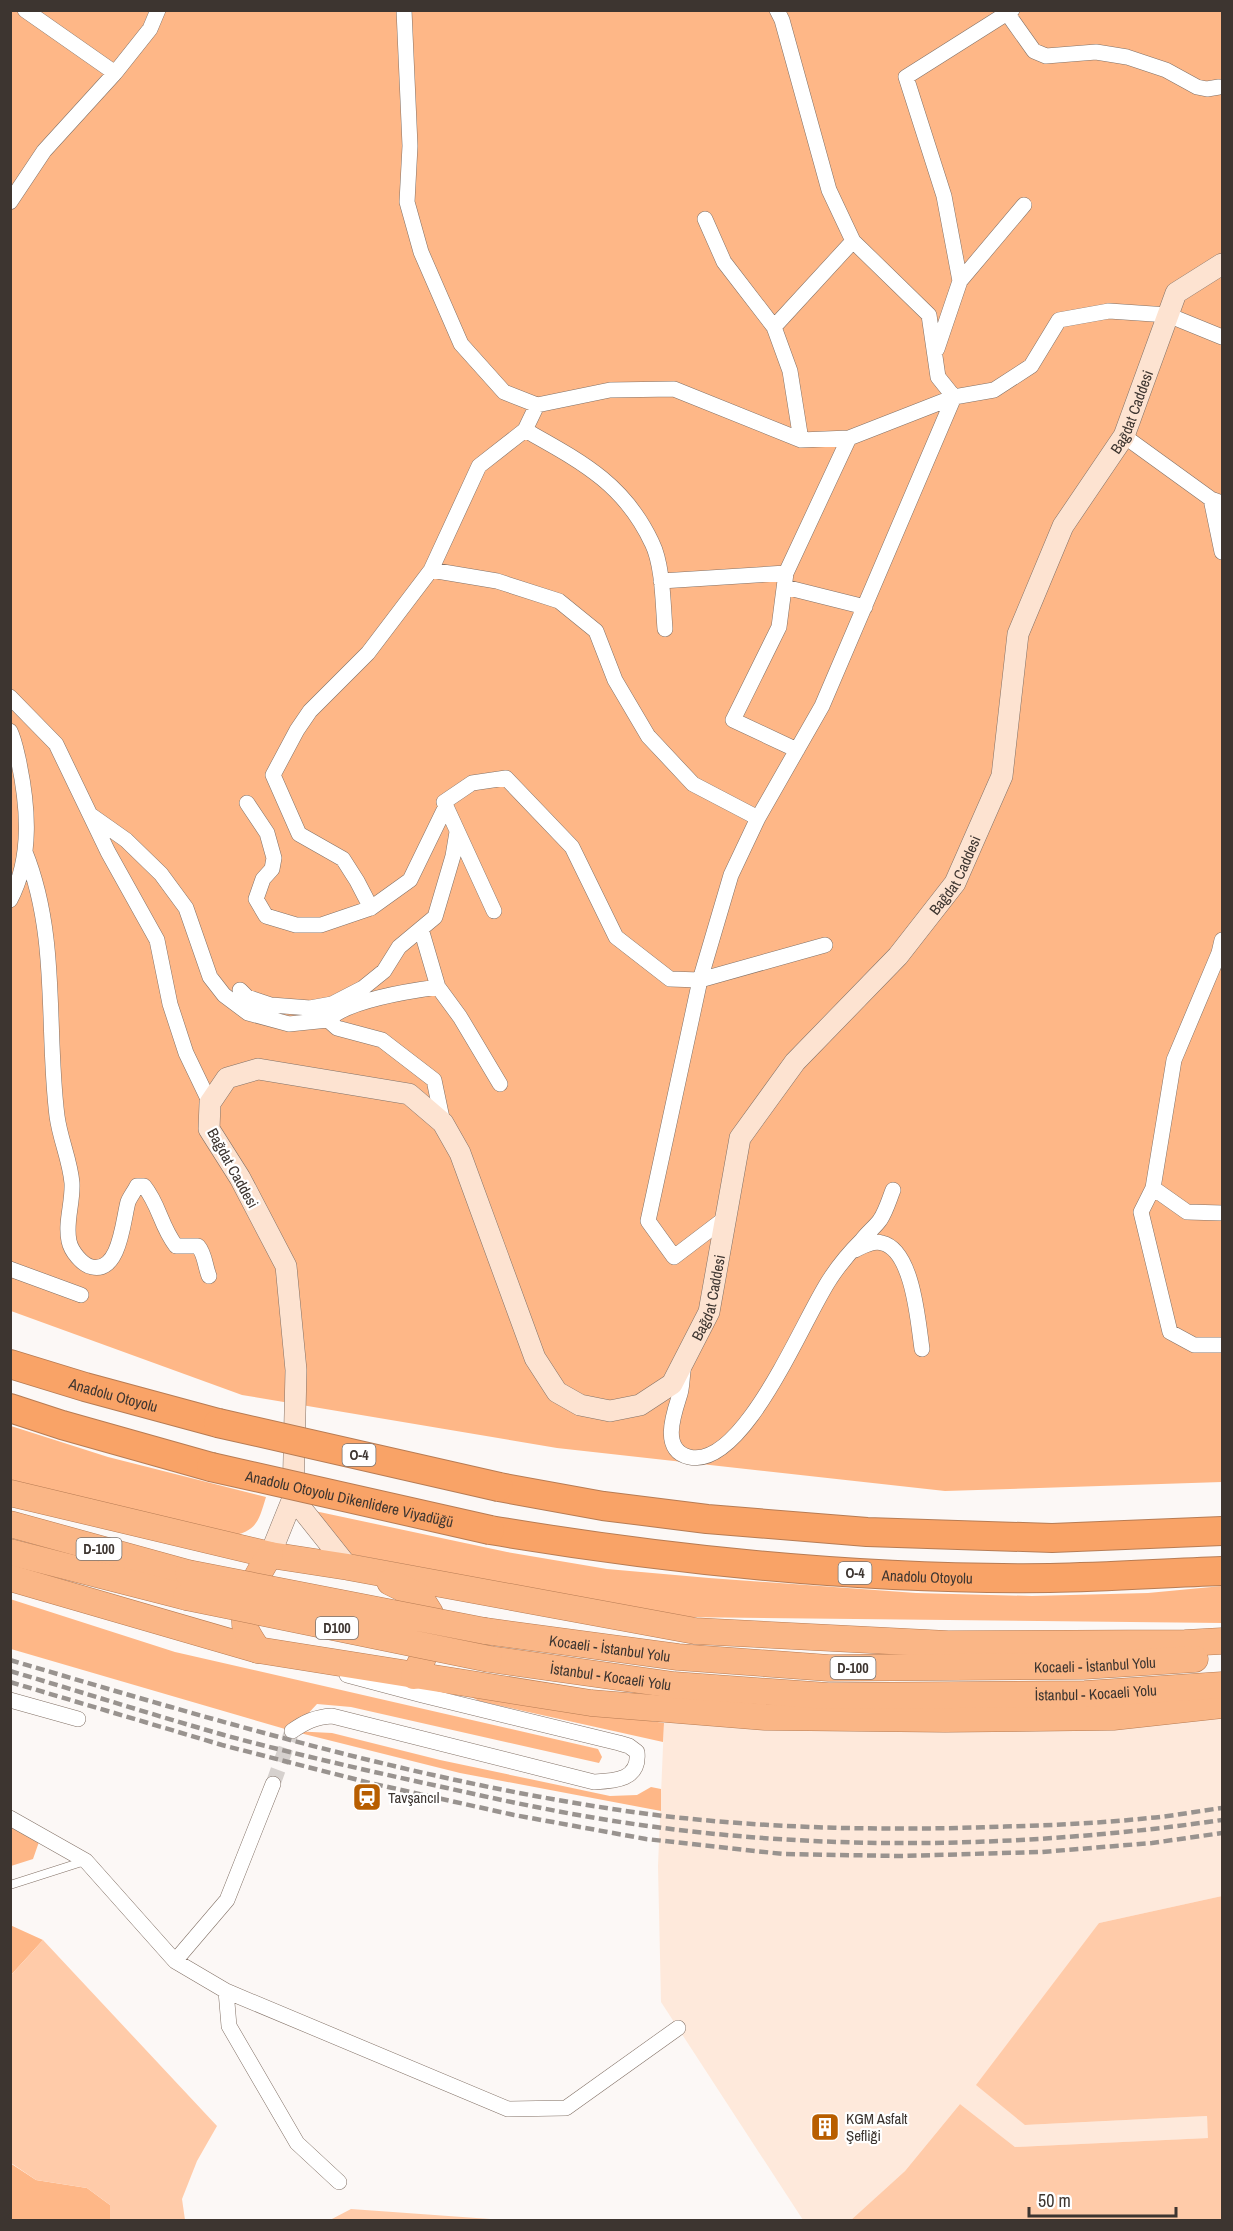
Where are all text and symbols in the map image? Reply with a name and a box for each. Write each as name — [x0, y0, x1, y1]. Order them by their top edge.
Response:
street label: Bağdat Caddesi — [1105, 367, 1158, 457]
street label: Bağdat Caddesi — [924, 832, 985, 919]
street label: Bağdat Caddesi — [202, 1124, 264, 1212]
street label: Bağdat Caddesi — [686, 1253, 730, 1344]
street label: Anadolu Otoyolu — [66, 1372, 160, 1417]
road number: O-4 — [342, 1444, 376, 1466]
street label: Anadolu Otoyolu Dikenlidere Viyadüğü — [243, 1464, 456, 1532]
road number: D-100 — [76, 1538, 122, 1560]
road number: O-4 — [838, 1562, 872, 1584]
street label: Anadolu Otoyolu — [880, 1564, 973, 1588]
road number: D100 — [316, 1617, 358, 1639]
street label: Kocaeli - İstanbul Yolu — [548, 1629, 672, 1666]
street label: Kocaeli - İstanbul Yolu — [1034, 1651, 1156, 1677]
street label: İstanbul - Kocaeli Yolu — [549, 1657, 673, 1695]
road number: D-100 — [830, 1657, 876, 1679]
street label: İstanbul - Kocaeli Yolu — [1035, 1679, 1157, 1705]
station icon: Tavşancıl — [351, 1781, 383, 1813]
place label: Tavşancıl — [388, 1787, 440, 1808]
place label: KGM Asfalt Şefliği — [846, 2108, 908, 2146]
building icon: KGM Asfalt Şefliği — [809, 2111, 841, 2143]
scale bar — [1029, 2180, 1176, 2218]
text: 50 m — [1038, 2188, 1071, 2213]

